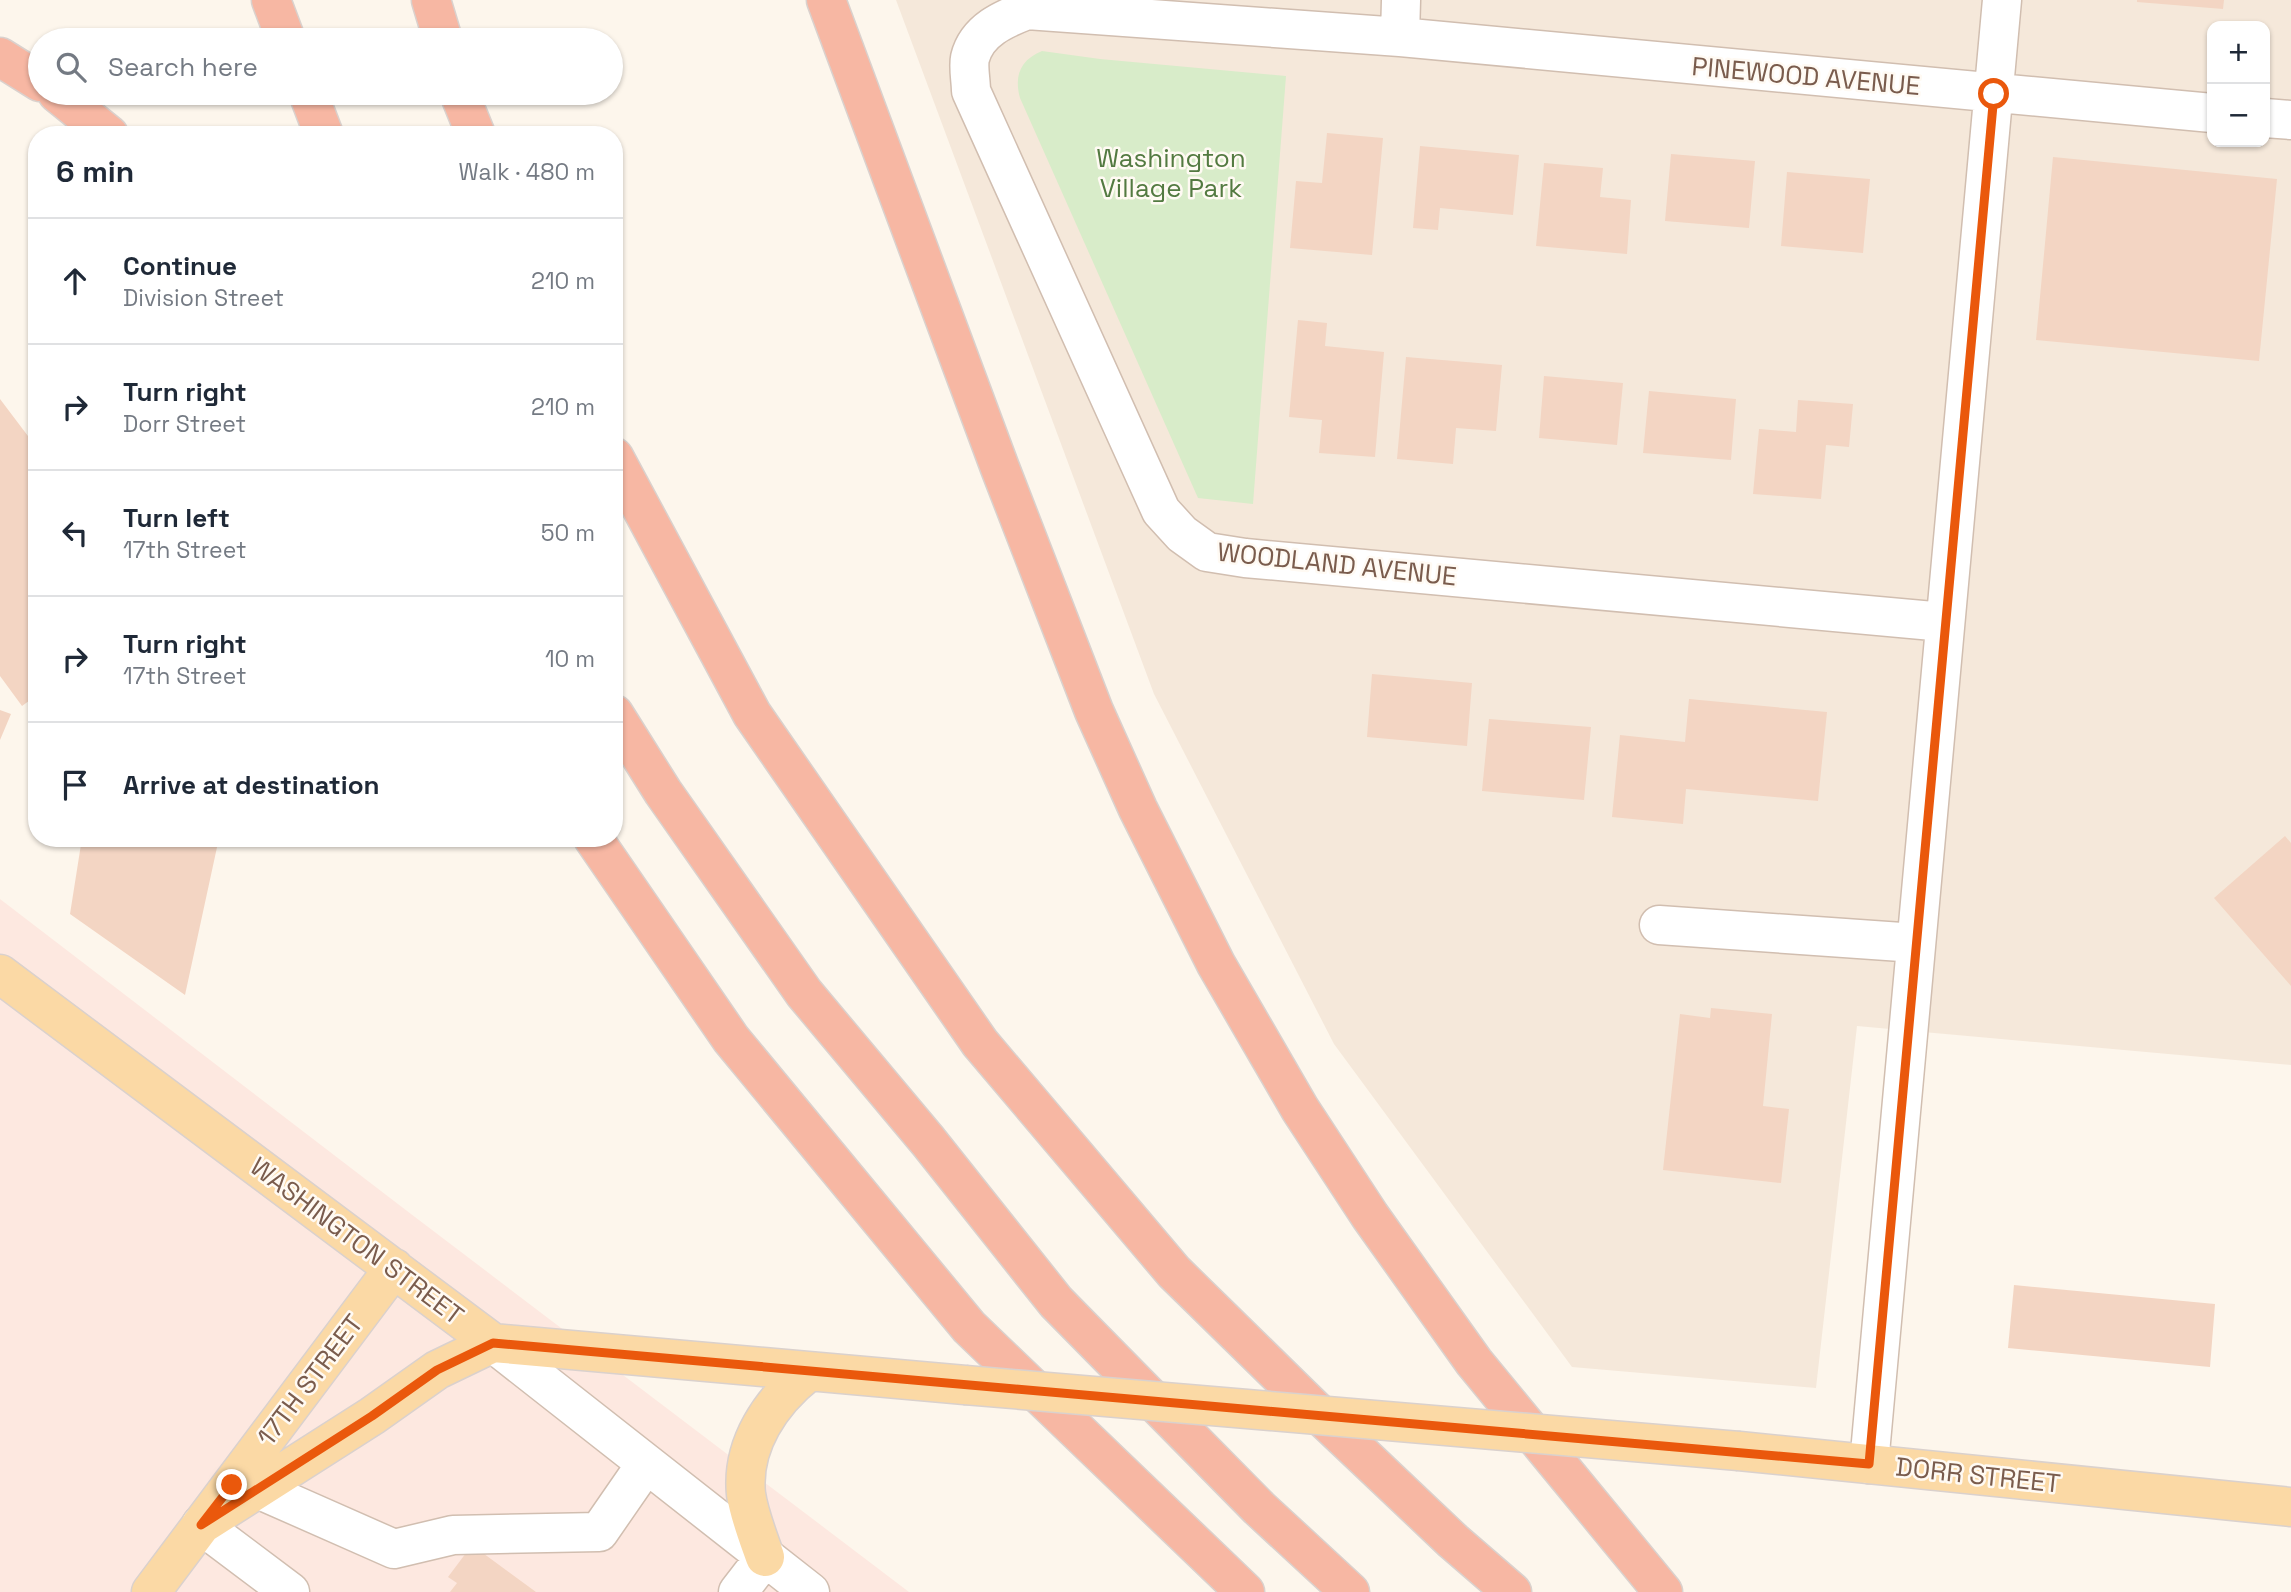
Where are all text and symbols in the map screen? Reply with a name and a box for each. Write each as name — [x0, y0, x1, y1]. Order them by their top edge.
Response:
map controls — [2207, 21, 2270, 147]
button: + — [2207, 21, 2270, 84]
search box — [28, 28, 623, 105]
icon: search — [52, 48, 90, 86]
street label: PINEWOOD AVENUE — [1690, 49, 1922, 103]
text: Search here — [108, 50, 258, 84]
route start — [1978, 78, 2009, 109]
button: − — [2207, 84, 2270, 147]
park label: Washington Village Park — [1096, 141, 1246, 205]
text: 6 min — [56, 152, 134, 191]
text: Walk · 480 m — [459, 157, 595, 187]
text: Continue — [123, 249, 237, 283]
icon: ahead — [56, 262, 94, 300]
text: 210 m — [531, 266, 595, 296]
text: Division Street — [123, 283, 284, 313]
text: Turn right — [123, 375, 247, 409]
icon: right — [56, 388, 94, 426]
text: 210 m — [531, 392, 595, 422]
text: Dorr Street — [123, 409, 246, 439]
text: Turn left — [123, 501, 230, 535]
icon: left — [56, 514, 94, 552]
text: 50 m — [541, 518, 595, 548]
text: 17th Street — [123, 535, 246, 565]
street label: WOODLAND AVENUE — [1216, 535, 1458, 593]
text: Turn right — [123, 627, 247, 661]
icon: right — [56, 640, 94, 678]
text: 10 m — [545, 644, 595, 674]
text: 17th Street — [123, 661, 246, 691]
icon: arrive — [56, 766, 94, 804]
text: Arrive at destination — [123, 768, 380, 802]
street label: WASHINGTON STREET — [243, 1150, 471, 1332]
street label: 17TH STREET — [249, 1307, 371, 1453]
street label: DORR STREET — [1894, 1449, 2062, 1501]
route end — [216, 1469, 247, 1500]

